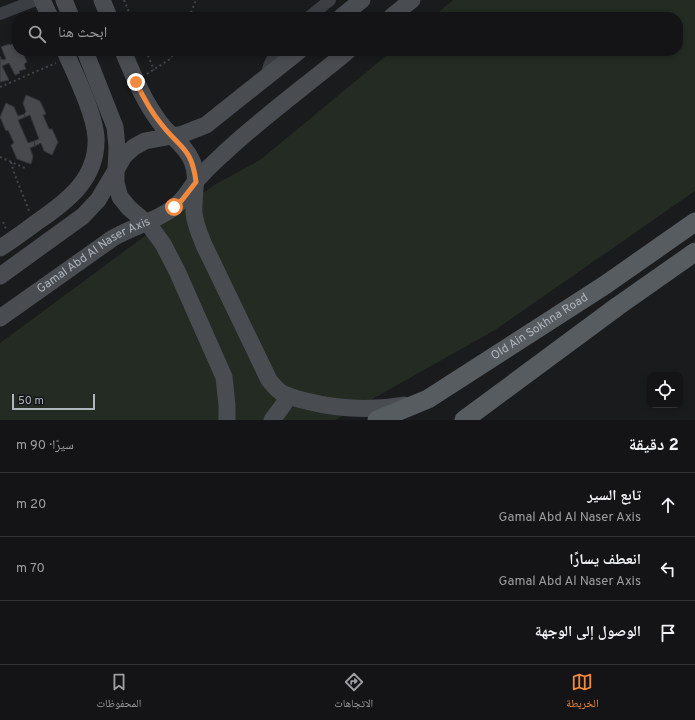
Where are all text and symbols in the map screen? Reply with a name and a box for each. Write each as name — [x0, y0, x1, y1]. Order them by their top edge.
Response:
search box — [12, 12, 683, 56]
icon: search — [26, 23, 48, 45]
text: ابحث هنا — [58, 24, 107, 43]
route end — [127, 73, 145, 91]
route start — [165, 198, 183, 216]
street label: Gamal Abd Al Naser Axis — [34, 214, 153, 297]
street label: Old Ain Sokhna Road — [488, 290, 591, 364]
map controls — [647, 372, 683, 408]
button: locate — [647, 372, 683, 408]
scale bar — [12, 392, 95, 411]
text: 50 m — [18, 394, 44, 408]
text: 2 دقيقة — [629, 435, 679, 457]
text: سيرًا · 90 m — [16, 438, 74, 454]
text: تابع السير — [587, 487, 641, 506]
icon: ahead — [657, 494, 679, 516]
text: 20 m — [16, 497, 46, 513]
text: Gamal Abd Al Naser Axis — [498, 510, 641, 526]
text: انعطف يسارًا — [569, 551, 641, 570]
icon: left — [657, 558, 679, 580]
text: 70 m — [16, 561, 45, 577]
text: Gamal Abd Al Naser Axis — [498, 574, 641, 590]
icon: arrive — [657, 622, 679, 644]
text: الوصول إلى الوجهة — [535, 623, 641, 642]
tab: المحفوظات — [96, 671, 141, 714]
tab: الاتجاهات — [334, 671, 373, 714]
tab: الخريطة — [566, 671, 599, 714]

